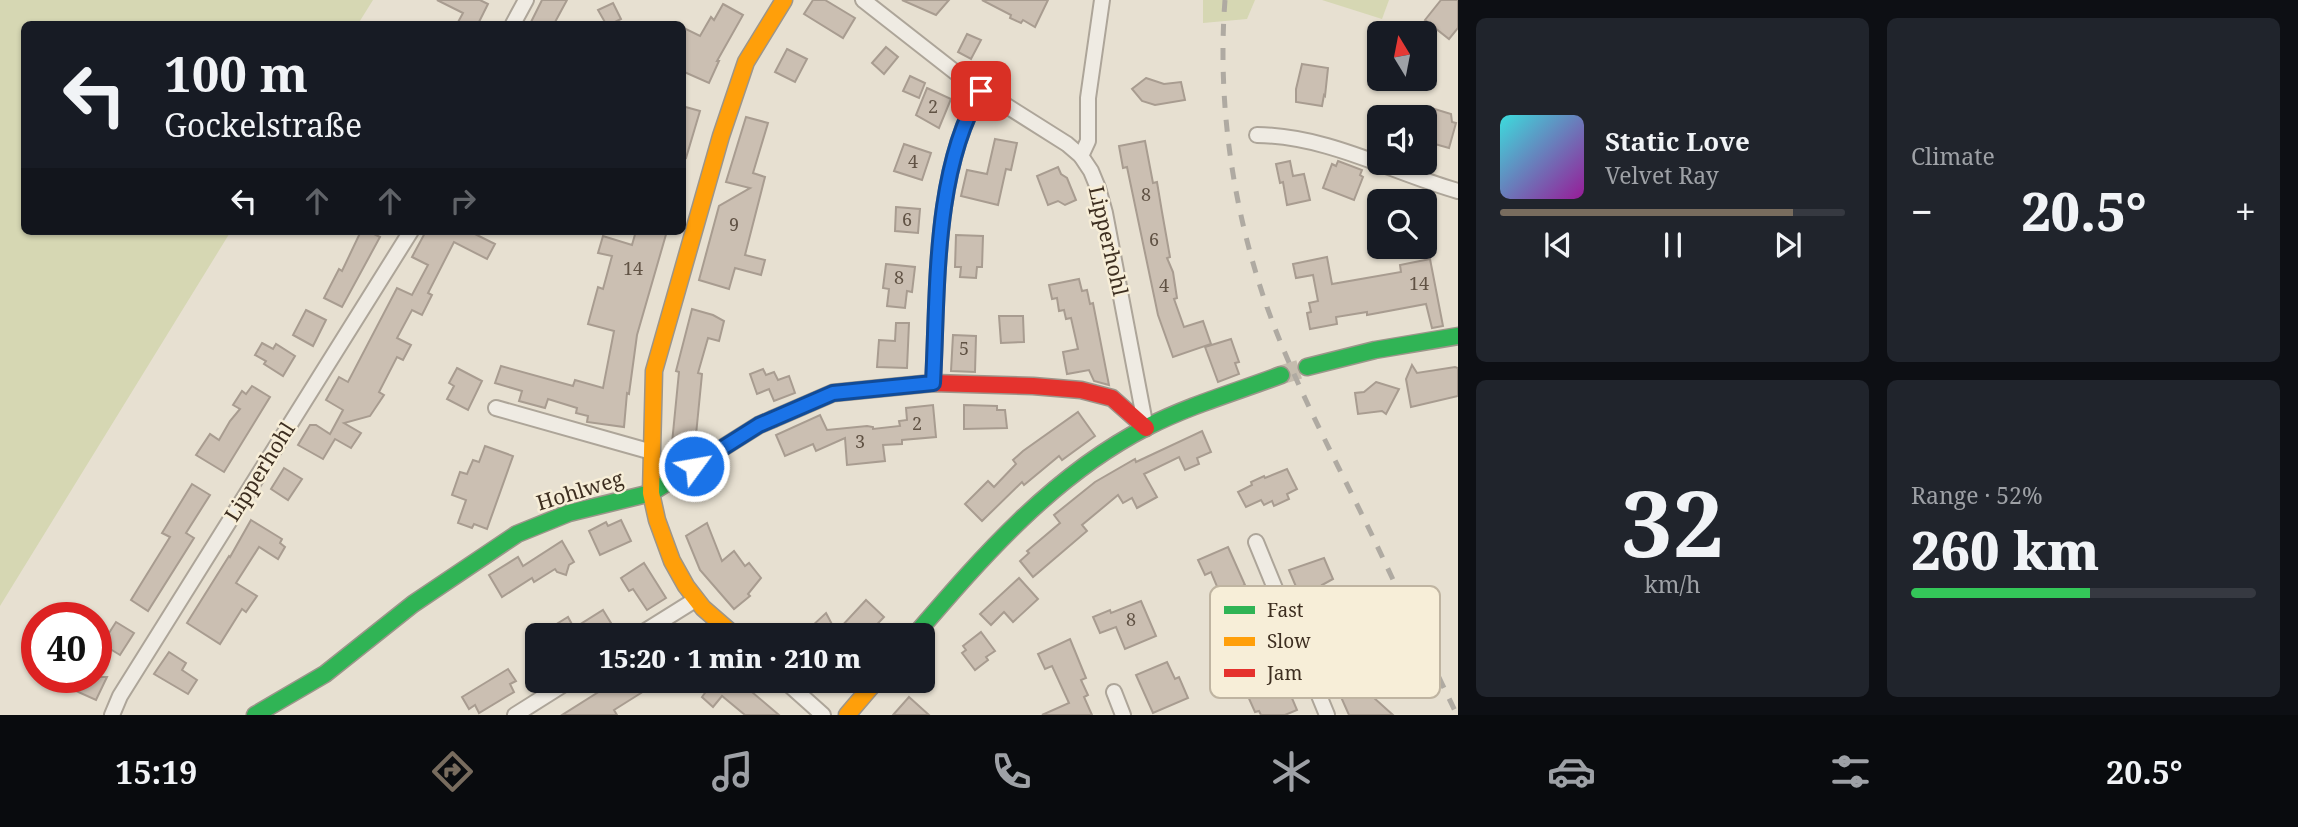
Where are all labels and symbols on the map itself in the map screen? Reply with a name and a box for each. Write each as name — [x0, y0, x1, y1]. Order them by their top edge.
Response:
north arrow — [1367, 21, 1437, 91]
pin — [951, 61, 1011, 121]
house number: 2 — [928, 94, 938, 118]
house number: 4 — [908, 149, 918, 173]
house number: 8 — [1141, 182, 1151, 206]
street label: Lipperhohl — [1083, 183, 1135, 299]
house number: 6 — [902, 207, 912, 231]
house number: 9 — [729, 212, 739, 236]
house number: 6 — [1149, 227, 1159, 251]
house number: 14 — [623, 256, 643, 280]
house number: 8 — [894, 265, 904, 289]
house number: 14 — [1409, 271, 1429, 295]
house number: 4 — [1159, 273, 1169, 297]
house number: 5 — [959, 336, 969, 360]
house number: 2 — [912, 411, 922, 435]
street label: Lipperhohl — [218, 416, 301, 526]
position arrow — [657, 429, 731, 503]
house number: 3 — [855, 429, 865, 453]
street label: Hohlweg — [533, 463, 627, 516]
legend — [1210, 586, 1440, 698]
text: Fast — [1267, 597, 1304, 623]
speed limit sign: 40 — [21, 602, 112, 693]
house number: 8 — [1126, 607, 1136, 631]
text: Slow — [1267, 628, 1311, 654]
text: Jam — [1266, 660, 1302, 686]

